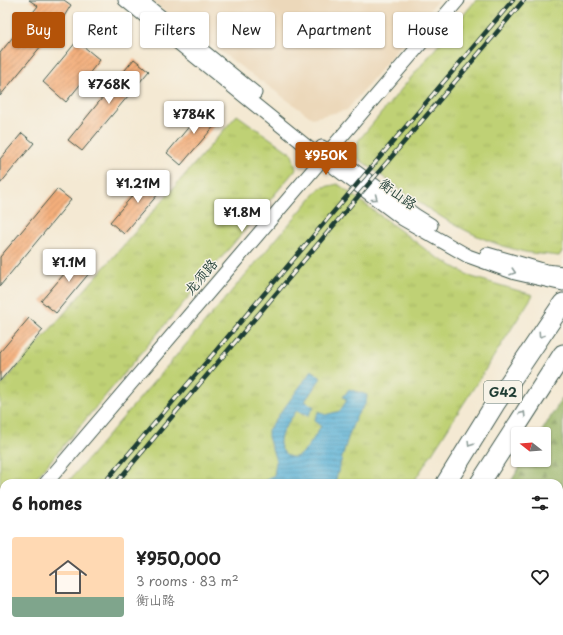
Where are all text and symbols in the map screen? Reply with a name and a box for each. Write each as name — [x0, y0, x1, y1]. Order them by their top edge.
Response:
chip: Buy — [12, 12, 65, 48]
chip: Rent — [73, 12, 132, 48]
chip: Filters — [140, 12, 209, 48]
chip: New — [217, 12, 275, 48]
chip: Apartment — [283, 12, 385, 48]
chip: House — [393, 12, 463, 48]
pin: ¥768K — [81, 71, 137, 105]
text: ¥768K — [88, 74, 130, 93]
pin: ¥784K — [166, 101, 222, 135]
text: ¥784K — [173, 104, 215, 123]
pin: ¥950K — [298, 142, 354, 176]
text: ¥950K — [304, 145, 348, 164]
pin: ¥1.21M — [105, 170, 171, 204]
text: ¥1.21M — [116, 173, 160, 192]
street label: 衡山路 — [375, 173, 421, 214]
one-way arrow — [371, 193, 378, 200]
pin: ¥1.8M — [214, 199, 270, 233]
text: ¥1.8M — [223, 202, 261, 221]
pin: ¥1.1M — [41, 249, 97, 283]
text: ¥1.1M — [52, 252, 86, 271]
street label: 龙须路 — [179, 254, 222, 300]
one-way arrow — [510, 267, 517, 276]
one-way arrow — [539, 331, 546, 338]
road number: G42 — [484, 381, 522, 403]
one-way arrow — [519, 411, 526, 418]
north arrow — [511, 427, 551, 467]
map controls — [511, 427, 551, 467]
one-way arrow — [467, 440, 475, 447]
text: 6 homes — [12, 490, 82, 516]
icon: filters — [529, 492, 551, 514]
text: ¥950,000 — [136, 545, 221, 571]
icon: home — [44, 553, 92, 601]
icon: heart — [529, 566, 551, 588]
text: 3 rooms · 83 m² — [136, 571, 239, 590]
text: 衡山路 — [136, 590, 175, 609]

